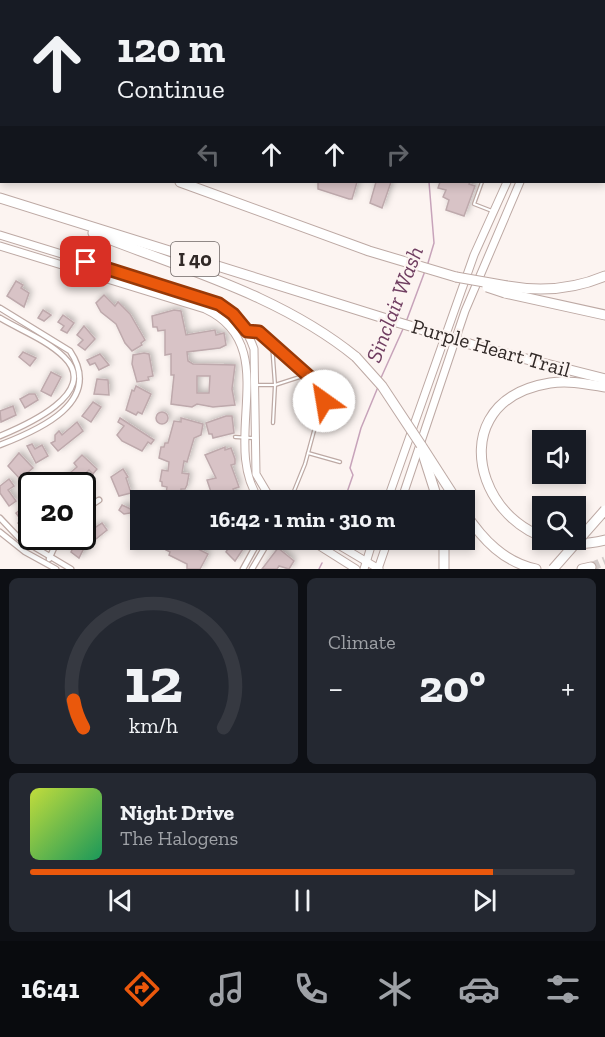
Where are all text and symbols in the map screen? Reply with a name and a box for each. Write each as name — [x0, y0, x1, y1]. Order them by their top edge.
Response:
text: 120 m — [117, 22, 225, 73]
icon: ahead — [18, 24, 96, 102]
text: Continue — [117, 73, 225, 105]
icon: left — [192, 138, 225, 171]
icon: ahead — [255, 138, 288, 171]
icon: ahead — [318, 138, 351, 171]
icon: right — [381, 138, 414, 171]
pin — [60, 236, 111, 287]
road number: I 40 — [171, 242, 219, 276]
water label: Sinclair Wash — [360, 242, 429, 366]
icon: arrive — [69, 245, 102, 278]
street label: Purple Heart Trail — [409, 313, 574, 382]
position arrow — [292, 369, 356, 433]
map controls — [532, 430, 586, 550]
button: sound — [532, 430, 586, 484]
speed limit sign: 20 — [18, 472, 96, 550]
button: search — [532, 496, 586, 550]
text: 16:42 · 1 min · 310 m — [210, 506, 395, 533]
text: Climate — [328, 630, 396, 654]
text: 12 — [124, 643, 183, 718]
text: 20° — [419, 660, 485, 714]
text: − — [328, 668, 343, 707]
text: + — [561, 668, 575, 707]
text: km/h — [129, 713, 178, 738]
text: Night Drive — [120, 799, 234, 826]
text: The Halogens — [120, 826, 238, 850]
icon: previous — [104, 884, 137, 917]
icon: pause — [286, 884, 319, 917]
icon: next — [468, 884, 501, 917]
icon: directions — [121, 968, 163, 1010]
icon: music — [206, 968, 248, 1010]
icon: phone — [290, 968, 332, 1010]
icon: climate — [374, 968, 416, 1010]
icon: car — [458, 968, 500, 1010]
icon: filters — [542, 968, 584, 1010]
text: 16:41 — [21, 973, 79, 1005]

